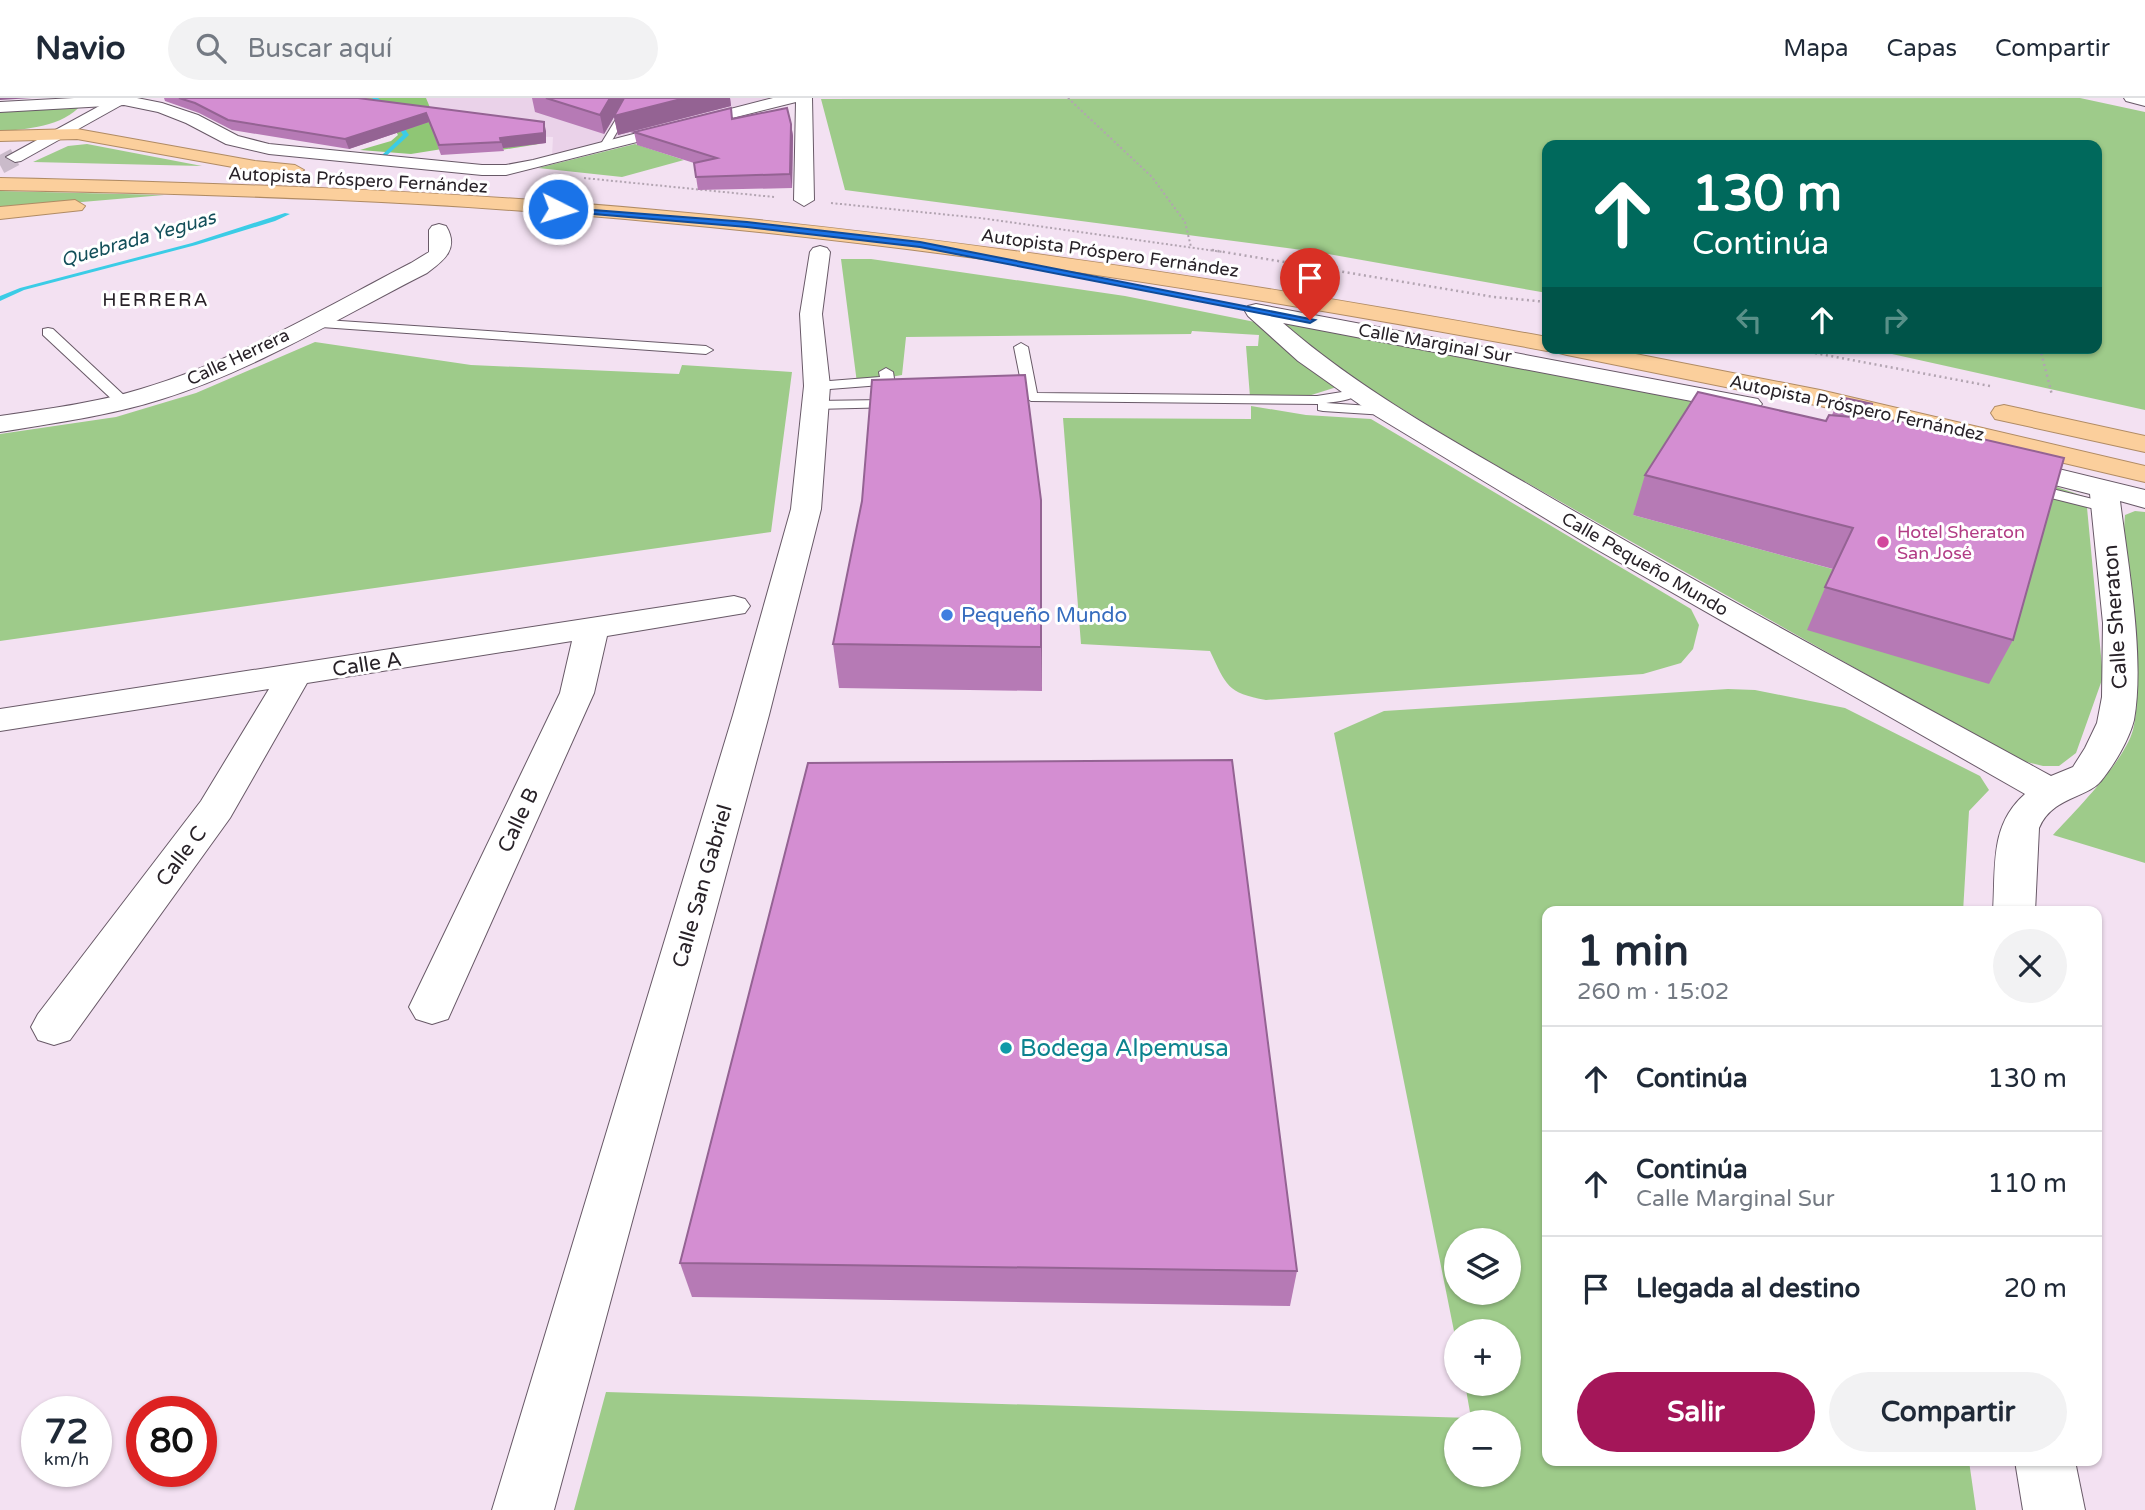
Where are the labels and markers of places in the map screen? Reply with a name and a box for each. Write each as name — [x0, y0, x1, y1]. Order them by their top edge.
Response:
pin — [1280, 248, 1340, 320]
place label: Hotel Sheraton San José — [1897, 521, 2025, 564]
marker: Hotel Sheraton San José — [1875, 534, 1891, 550]
place label: Pequeño Mundo — [961, 603, 1127, 628]
marker: Pequeño Mundo — [939, 607, 955, 623]
place label: Bodega Alpemusa — [1020, 1034, 1229, 1063]
marker: Bodega Alpemusa — [998, 1040, 1014, 1056]

